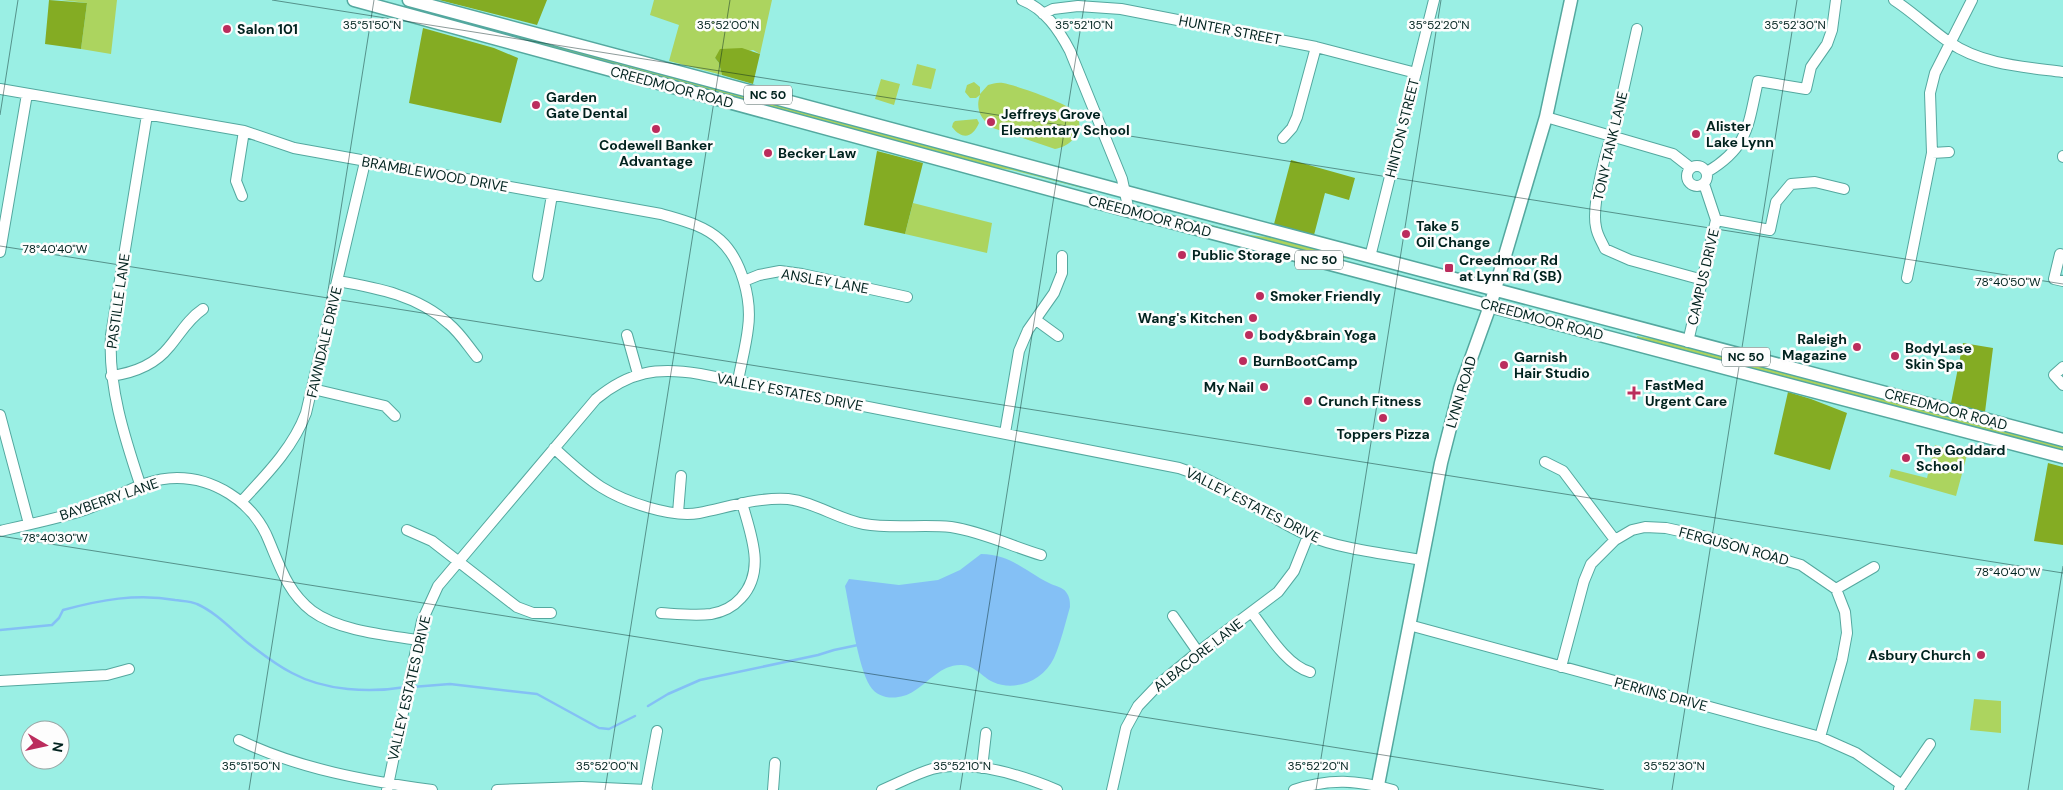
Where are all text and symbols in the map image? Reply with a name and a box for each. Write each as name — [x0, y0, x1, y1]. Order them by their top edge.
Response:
street label: HUNTER STREET — [1177, 11, 1283, 49]
text: 35°51'50"N — [343, 17, 401, 33]
text: 35°52'00"N — [697, 17, 759, 33]
text: 35°52'10"N — [1055, 17, 1113, 33]
text: 35°52'20"N — [1408, 17, 1470, 33]
text: 35°52'30"N — [1764, 17, 1826, 33]
place label: Salon 101 — [237, 20, 298, 38]
marker: Salon 101 — [221, 23, 233, 35]
street label: CREEDMOOR ROAD — [608, 62, 736, 112]
street label: HINTON STREET — [1381, 76, 1423, 180]
road number: NC 50 — [744, 86, 792, 104]
place label: Garden Gate Dental — [546, 88, 628, 122]
street label: TONY TANK LANE — [1589, 90, 1631, 202]
marker: Garden Gate Dental — [530, 99, 542, 111]
place label: Jeffreys Grove Elementary School — [1001, 105, 1130, 139]
marker: Jeffreys Grove Elementary School — [985, 116, 997, 128]
place label: Alister Lake Lynn — [1706, 117, 1774, 151]
marker: Codewell Banker Advantage — [650, 123, 662, 135]
marker: Alister Lake Lynn — [1690, 128, 1702, 140]
place label: Codewell Banker Advantage — [599, 136, 713, 170]
place label: Becker Law — [778, 144, 857, 162]
marker: Becker Law — [762, 147, 774, 159]
street label: BRAMBLEWOOD DRIVE — [360, 152, 510, 196]
street label: CREEDMOOR ROAD — [1086, 191, 1214, 241]
place label: Take 5 Oil Change — [1416, 217, 1490, 251]
street label: CAMPUS DRIVE — [1683, 227, 1723, 327]
marker: Take 5 Oil Change — [1400, 228, 1412, 240]
text: 78°40'40"W — [23, 241, 88, 257]
place label: Public Storage — [1192, 246, 1291, 264]
marker: Public Storage — [1176, 249, 1188, 261]
road number: NC 50 — [1295, 250, 1343, 270]
place label: Creedmoor Rd at Lynn Rd (SB) — [1459, 251, 1562, 285]
street label: PASTILLE LANE — [102, 252, 134, 350]
marker: Creedmoor Rd at Lynn Rd (SB) — [1443, 262, 1455, 274]
street label: ANSLEY LANE — [780, 264, 870, 298]
text: 78°40'50"W — [1975, 274, 2041, 290]
street label: FAWNDALE DRIVE — [302, 284, 346, 399]
place label: Smoker Friendly — [1270, 287, 1381, 305]
marker: Smoker Friendly — [1254, 290, 1266, 302]
street label: CREEDMOOR ROAD — [1478, 294, 1606, 344]
place label: Wang's Kitchen — [1138, 309, 1243, 327]
marker: Wang's Kitchen — [1247, 312, 1259, 324]
place label: body&brain Yoga — [1259, 326, 1376, 344]
marker: body&brain Yoga — [1243, 329, 1255, 341]
place label: Raleigh Magazine — [1782, 330, 1847, 364]
place label: BodyLase Skin Spa — [1905, 339, 1972, 373]
marker: Raleigh Magazine — [1851, 341, 1863, 353]
place label: Garnish Hair Studio — [1514, 348, 1590, 382]
road number: NC 50 — [1722, 348, 1770, 367]
marker: BodyLase Skin Spa — [1889, 350, 1901, 362]
place label: BurnBootCamp — [1253, 352, 1358, 370]
street label: LYNN ROAD — [1441, 354, 1481, 430]
marker: BurnBootCamp — [1237, 355, 1249, 367]
marker: Garnish Hair Studio — [1498, 359, 1510, 371]
street label: VALLEY ESTATES DRIVE — [715, 369, 865, 415]
place label: FastMed Urgent Care — [1645, 376, 1727, 410]
place label: My Nail — [1204, 378, 1254, 396]
marker: My Nail — [1258, 381, 1270, 393]
street label: CREEDMOOR ROAD — [1882, 384, 2010, 434]
marker: FastMed Urgent Care — [1627, 386, 1641, 400]
place label: Crunch Fitness — [1318, 392, 1421, 410]
marker: Crunch Fitness — [1302, 395, 1314, 407]
marker: Toppers Pizza — [1377, 412, 1389, 424]
place label: Toppers Pizza — [1336, 425, 1430, 443]
place label: The Goddard School — [1916, 441, 2006, 475]
marker: The Goddard School — [1900, 452, 1912, 464]
street label: VALLEY ESTATES DRIVE — [1183, 463, 1323, 547]
street label: BAYBERRY LANE — [57, 474, 161, 524]
street label: FERGUSON ROAD — [1677, 523, 1791, 569]
text: 78°40'30"W — [22, 530, 88, 546]
text: 78°40'40"W — [1976, 564, 2041, 580]
street label: VALLEY ESTATES DRIVE — [384, 613, 435, 762]
street label: ALBACORE LANE — [1150, 614, 1246, 696]
place label: Asbury Church — [1868, 646, 1971, 664]
marker: Asbury Church — [1975, 649, 1987, 661]
street label: PERKINS DRIVE — [1612, 673, 1710, 715]
north arrow — [20, 720, 70, 770]
text: N — [48, 741, 68, 753]
text: 35°51'50"N — [222, 758, 280, 774]
text: 35°52'00"N — [576, 758, 638, 774]
text: 35°52'10"N — [933, 758, 991, 774]
text: 35°52'20"N — [1287, 758, 1349, 774]
text: 35°52'30"N — [1643, 758, 1705, 774]

